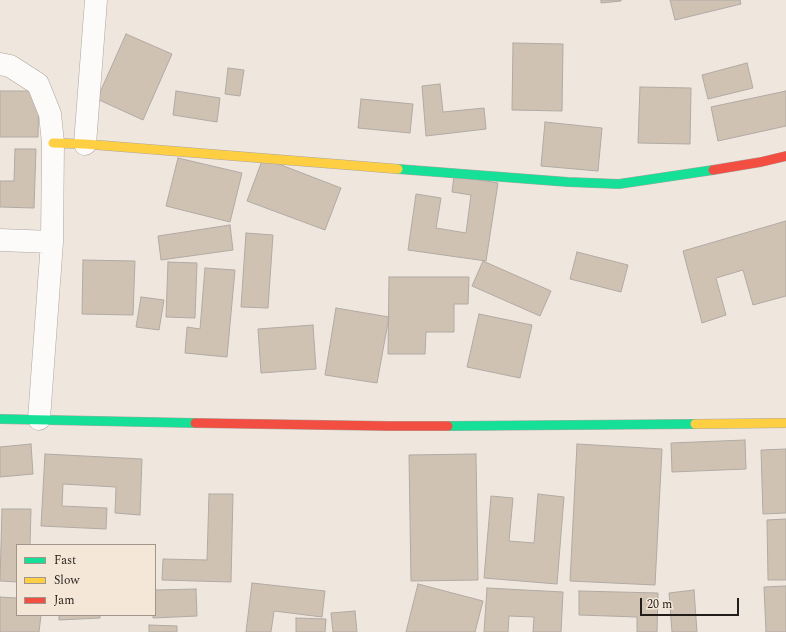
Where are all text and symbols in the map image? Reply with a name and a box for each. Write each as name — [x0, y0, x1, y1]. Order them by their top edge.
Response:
legend — [16, 544, 156, 616]
text: Fast — [54, 551, 76, 570]
text: Slow — [54, 571, 79, 590]
scale bar — [642, 590, 741, 616]
text: Jam — [54, 591, 75, 610]
text: 20 m — [647, 595, 672, 614]

